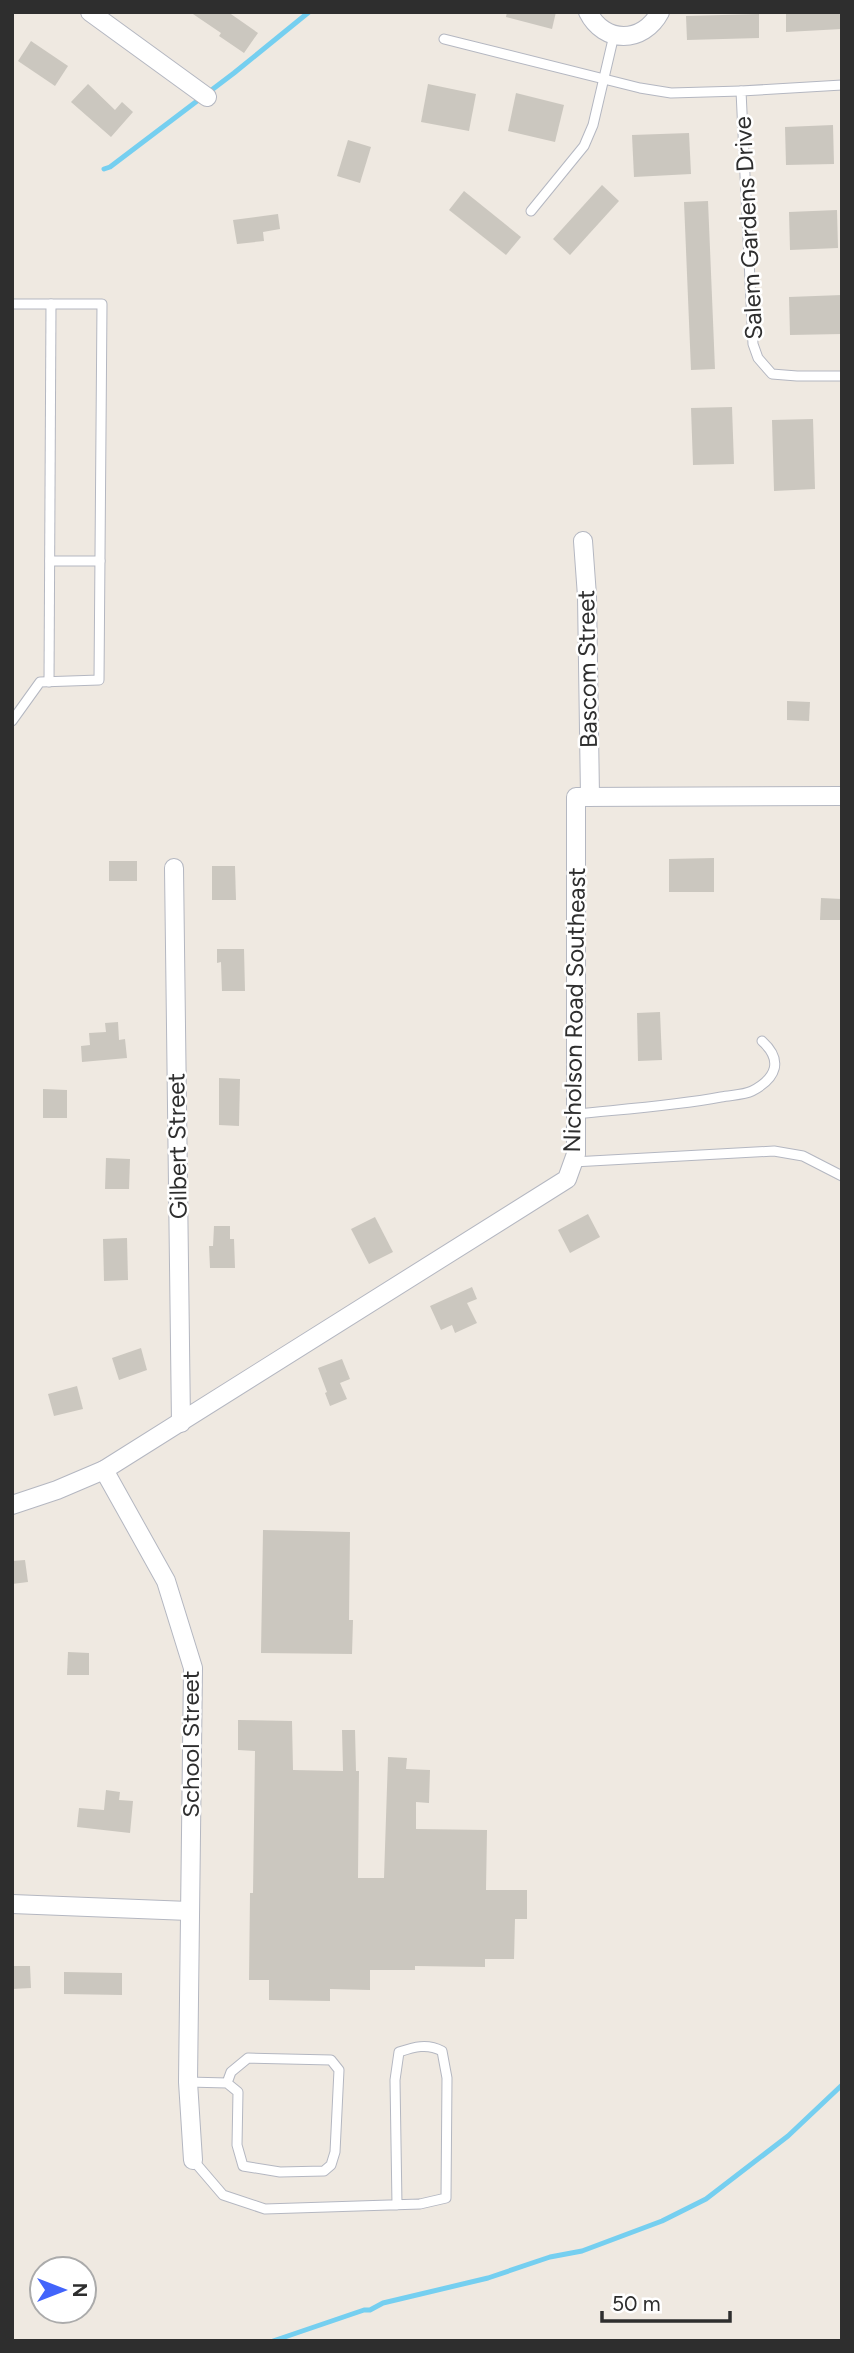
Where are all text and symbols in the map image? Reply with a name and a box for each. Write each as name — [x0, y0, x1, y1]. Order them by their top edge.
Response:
street label: Salem Gardens Drive — [728, 116, 768, 340]
street label: Bascom Street — [571, 589, 603, 749]
street label: Nicholson Road Southeast — [557, 867, 591, 1153]
street label: Gilbert Street — [161, 1072, 193, 1220]
street label: School Street — [176, 1670, 205, 1818]
north arrow — [28, 2255, 98, 2325]
scale bar — [602, 2280, 730, 2324]
text: N — [68, 2283, 91, 2297]
text: 50 m — [612, 2291, 661, 2316]

